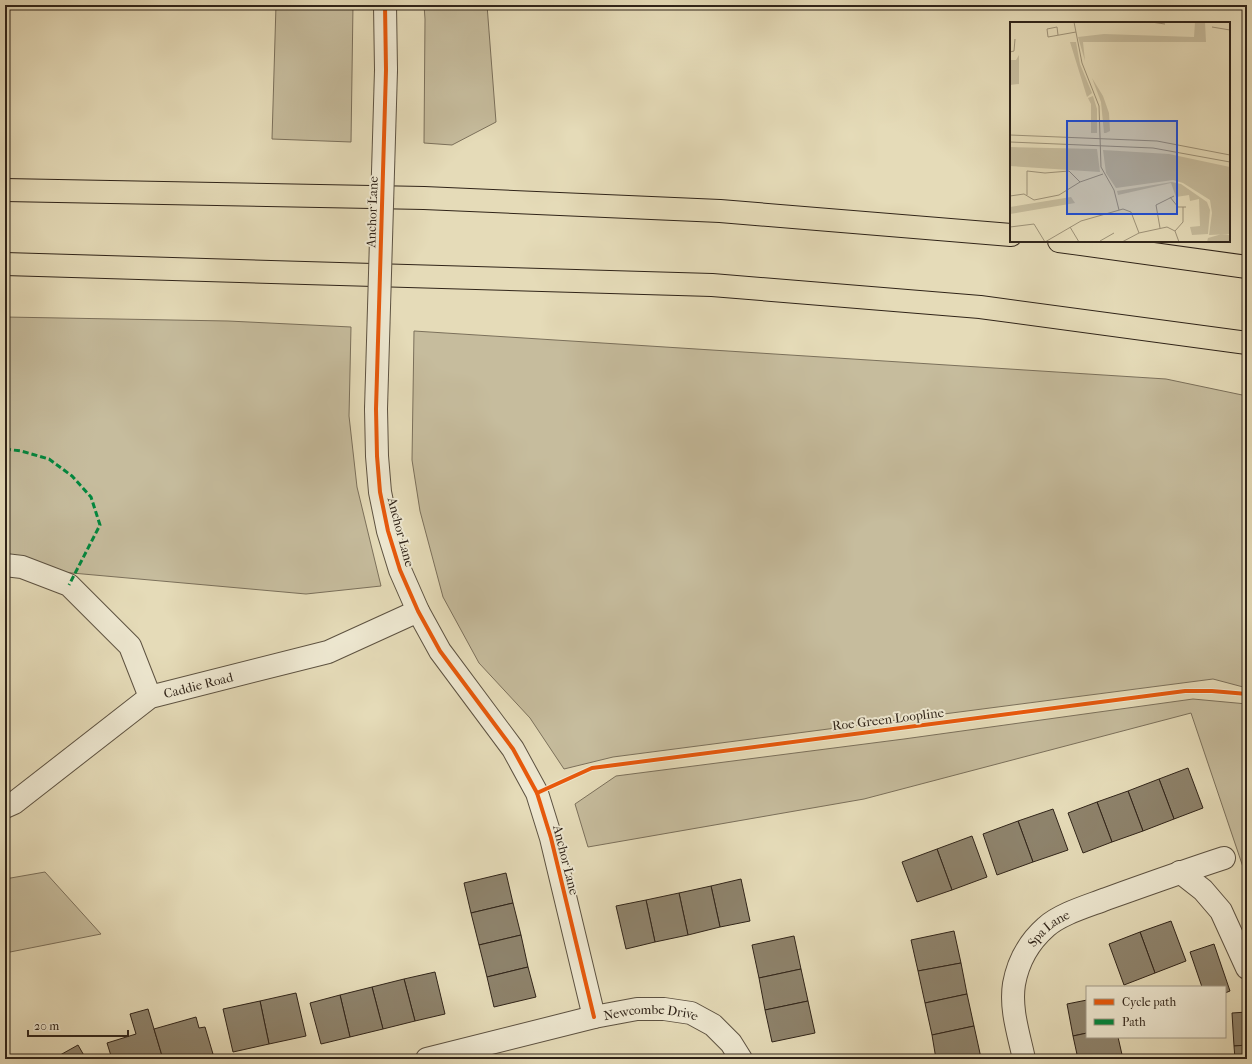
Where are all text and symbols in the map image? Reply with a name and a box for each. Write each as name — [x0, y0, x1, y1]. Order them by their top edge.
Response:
inset map — [1010, 22, 1230, 242]
street label: Anchor Lane — [363, 175, 381, 249]
street label: Anchor Lane — [384, 495, 418, 569]
street label: Caddie Road — [162, 669, 235, 701]
street label: Roe Green Loopline — [831, 705, 945, 733]
street label: Anchor Lane — [550, 823, 582, 897]
street label: Spa Lane — [1024, 906, 1072, 949]
legend — [1086, 986, 1226, 1038]
text: Cycle path — [1122, 995, 1177, 1009]
street label: Newcombe Drive — [602, 1002, 702, 1024]
scale bar — [28, 1012, 128, 1038]
text: Path — [1122, 1015, 1146, 1029]
text: 20 m — [34, 1019, 59, 1033]

